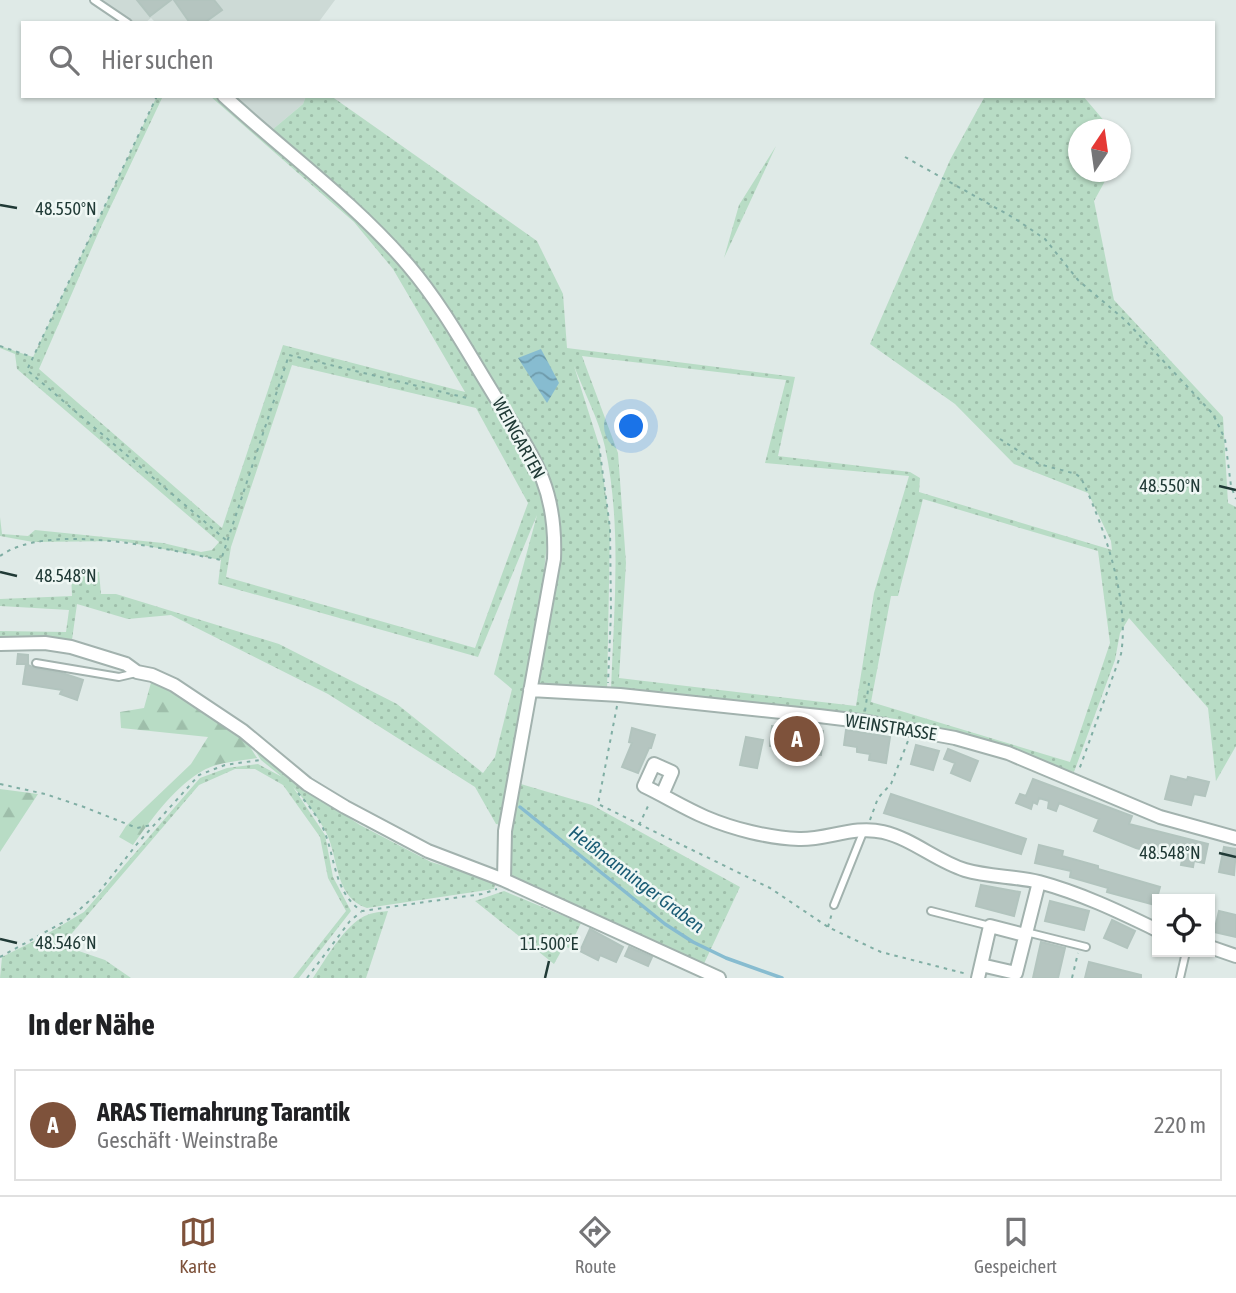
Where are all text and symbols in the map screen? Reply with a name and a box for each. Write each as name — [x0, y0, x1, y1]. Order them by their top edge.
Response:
search box — [21, 21, 1215, 98]
icon: search — [45, 41, 83, 79]
text: Hier suchen — [101, 45, 214, 75]
north arrow — [1068, 119, 1131, 182]
text: 48.550°N — [35, 198, 97, 219]
street label: WEINGARTEN — [488, 394, 550, 482]
your location — [614, 409, 648, 443]
text: 48.550°N — [1139, 475, 1201, 496]
text: 48.548°N — [35, 565, 97, 586]
street label: WEINSTRASSE — [844, 709, 938, 745]
pin: A — [774, 713, 820, 765]
water label: Heißmanninger Graben — [565, 821, 709, 937]
text: 48.548°N — [1139, 842, 1201, 863]
map controls — [1152, 894, 1215, 957]
button: locate — [1152, 894, 1215, 957]
text: 48.546°N — [35, 932, 97, 953]
text: 11.500°E — [520, 933, 578, 954]
text: In der Nähe — [28, 1007, 155, 1041]
text: ARAS Tiernahrung Tarantik — [97, 1097, 350, 1127]
text: A — [47, 1112, 59, 1138]
text: 220 m — [1154, 1112, 1206, 1138]
text: Geschäft · Weinstraße — [97, 1127, 278, 1153]
tab: Karte — [179, 1213, 217, 1277]
tab: Route — [575, 1213, 616, 1277]
tab: Gespeichert — [974, 1213, 1057, 1277]

